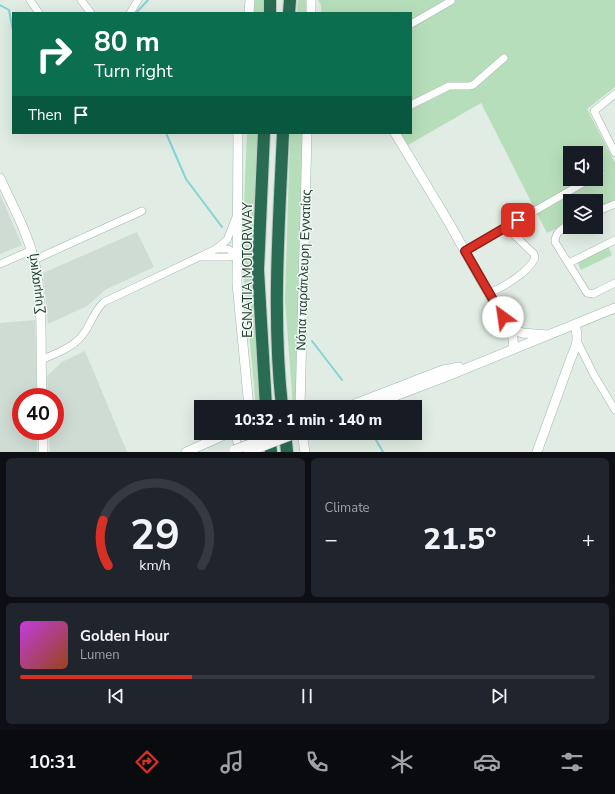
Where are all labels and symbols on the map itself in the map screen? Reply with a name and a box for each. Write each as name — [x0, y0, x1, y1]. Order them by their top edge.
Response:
street label: Νότια παράπλευρη Εγνατίας — [292, 189, 316, 351]
street label: EGNATIA MOTORWAY — [239, 202, 257, 338]
pin — [501, 203, 535, 237]
street label: Συμμαχική — [23, 253, 49, 315]
position arrow — [482, 296, 524, 338]
speed limit sign: 40 — [12, 388, 64, 440]

